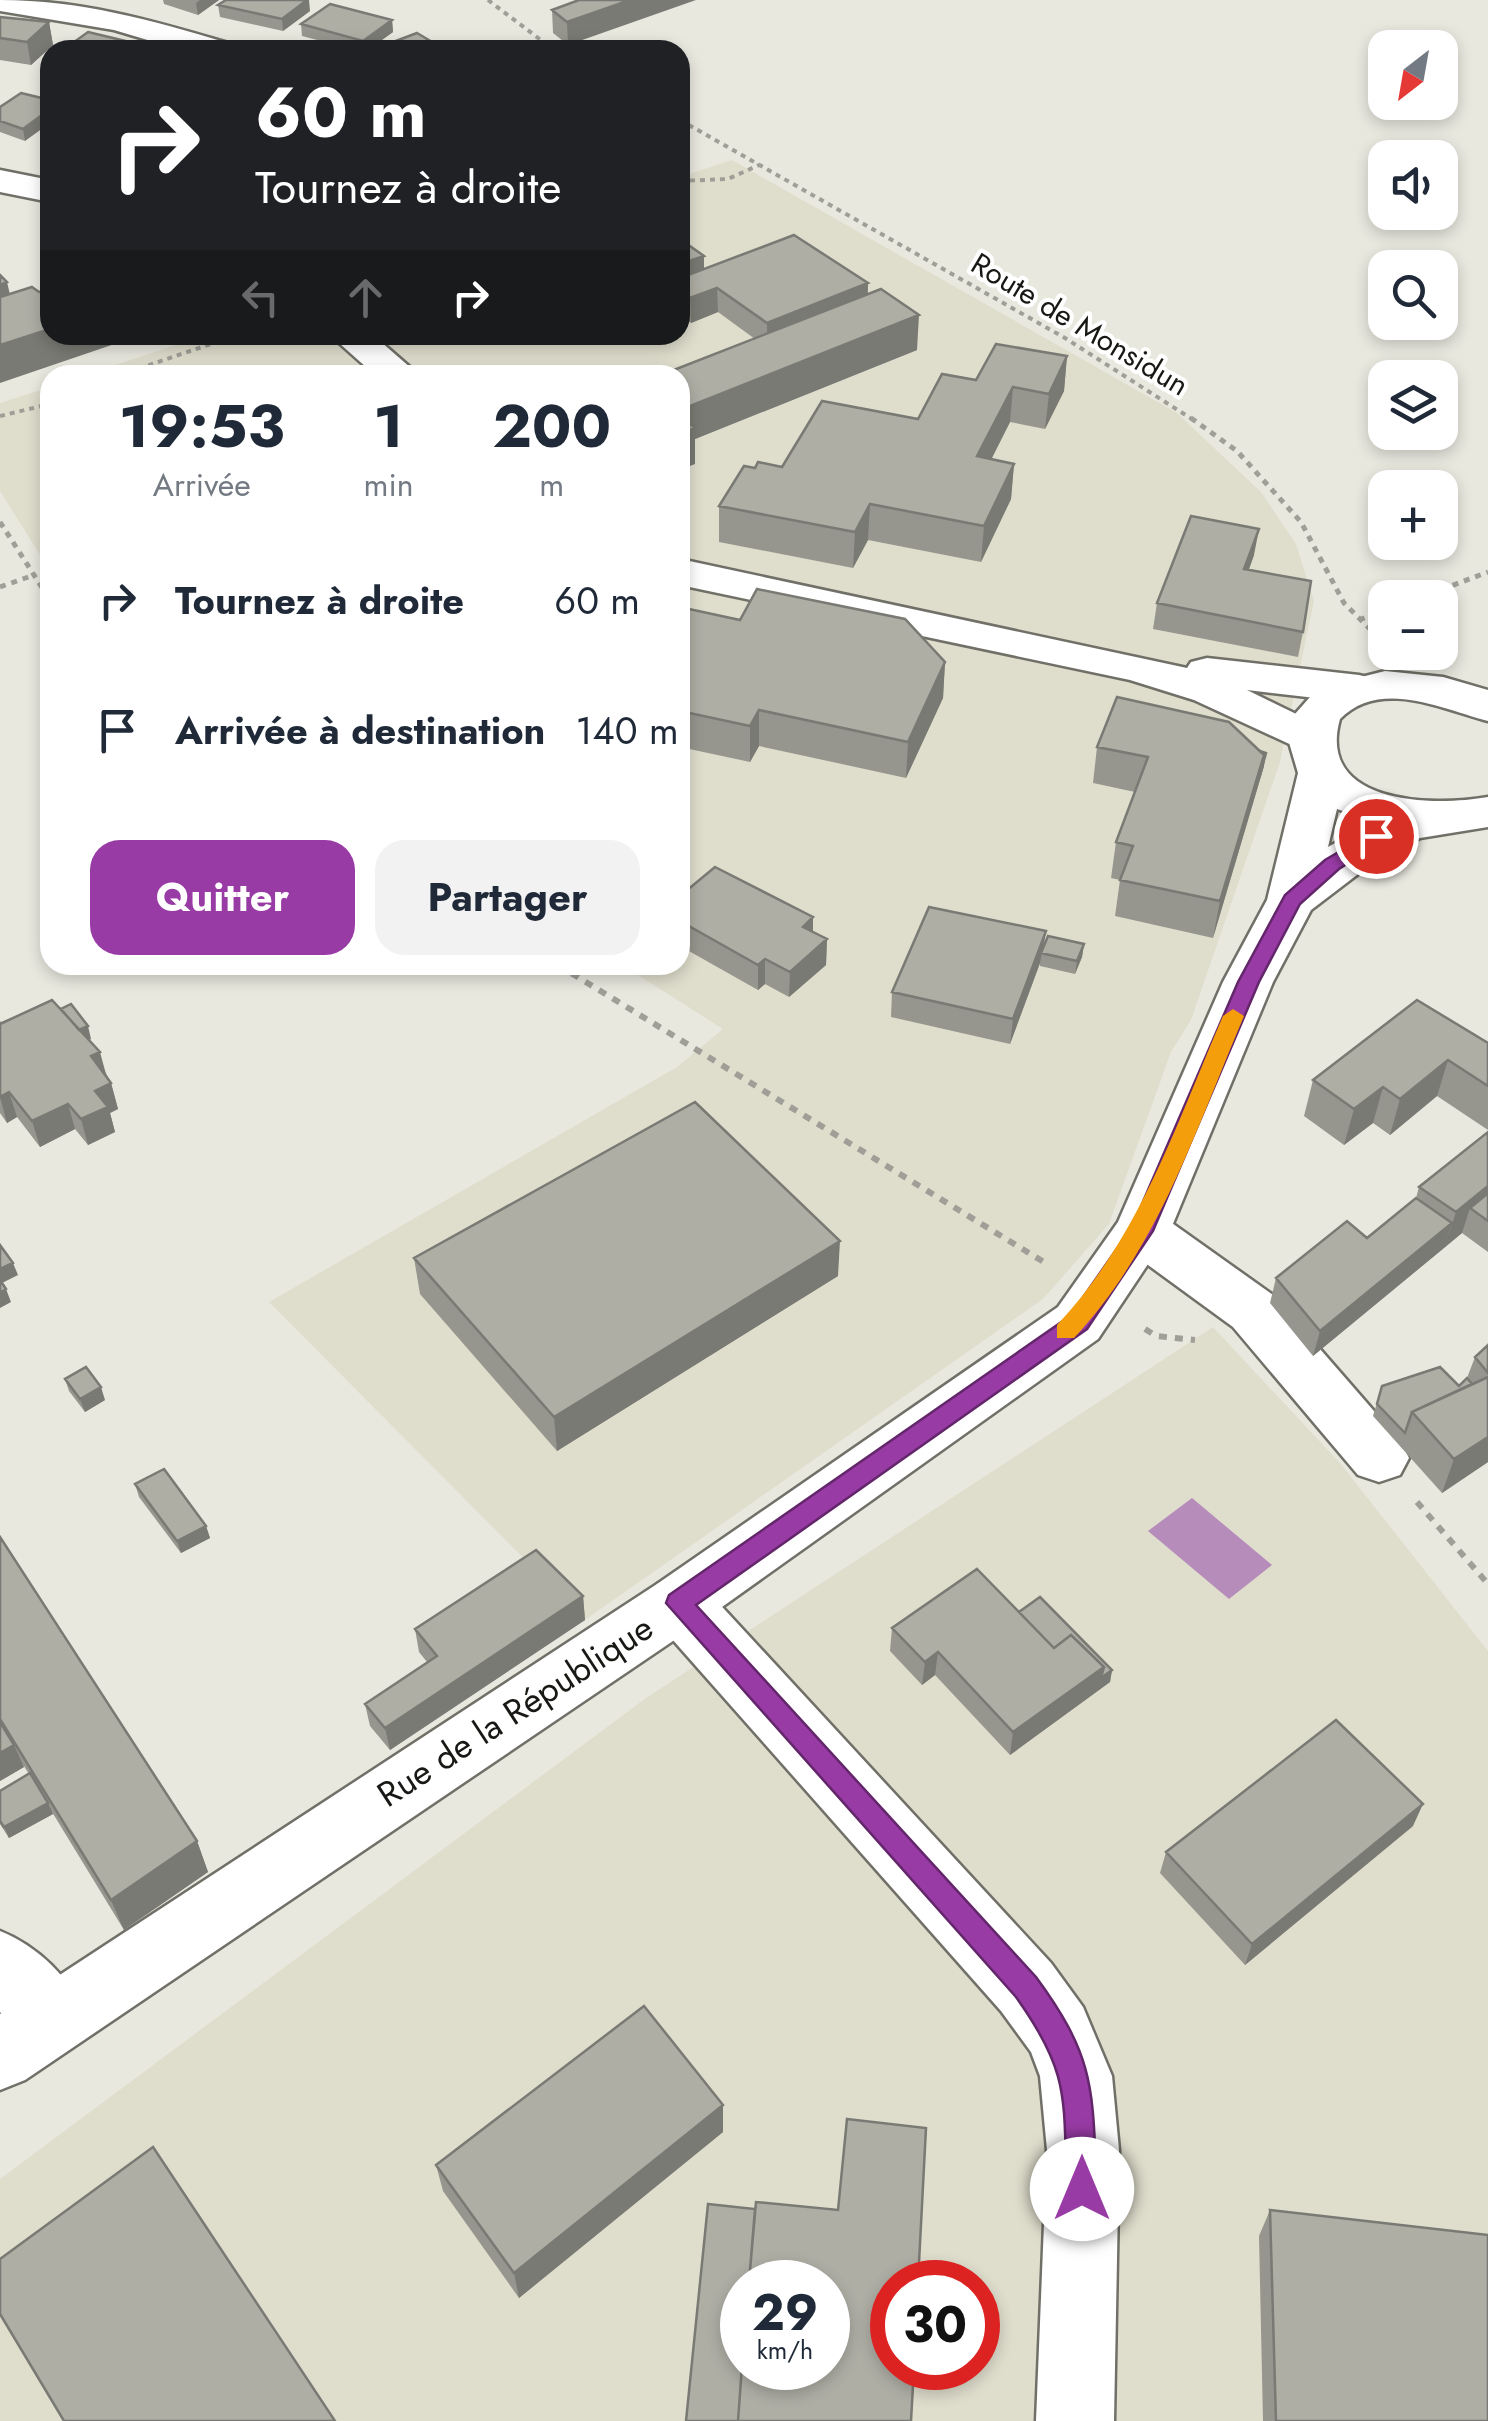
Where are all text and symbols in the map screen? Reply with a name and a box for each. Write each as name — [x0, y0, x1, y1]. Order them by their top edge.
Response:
north arrow — [1368, 30, 1458, 120]
map controls — [1368, 30, 1458, 670]
text: 60 m — [255, 62, 427, 163]
icon: right — [90, 80, 220, 210]
button: sound — [1368, 140, 1458, 230]
text: Tournez à droite — [255, 155, 561, 220]
street label: Route de Monsidun — [963, 242, 1197, 406]
button: search — [1368, 250, 1458, 340]
icon: left — [233, 270, 288, 325]
icon: ahead — [338, 270, 393, 325]
icon: right — [443, 270, 498, 325]
button: layers — [1368, 360, 1458, 450]
text: 19:53 — [119, 383, 285, 470]
text: 1 — [373, 383, 404, 470]
text: 200 — [492, 383, 611, 470]
text: Arrivée — [153, 462, 251, 508]
text: min — [364, 462, 414, 508]
text: m — [539, 462, 564, 508]
button: + — [1368, 470, 1458, 560]
icon: right — [90, 573, 145, 628]
text: Tournez à droite — [175, 573, 464, 628]
text: 60 m — [554, 573, 640, 628]
button: − — [1368, 580, 1458, 670]
icon: arrive — [90, 703, 145, 758]
text: Arrivée à destination — [175, 703, 545, 758]
text: 140 m — [575, 703, 679, 758]
pin — [1334, 794, 1419, 879]
icon: arrive — [1349, 809, 1404, 864]
button: Quitter — [90, 840, 355, 955]
button: Partager — [375, 840, 640, 955]
street label: Rue de la République — [367, 1603, 663, 1819]
position arrow — [1030, 2137, 1134, 2241]
speed limit sign: 30 — [870, 2260, 1000, 2390]
text: 29 — [752, 2276, 818, 2349]
text: km/h — [757, 2332, 813, 2368]

